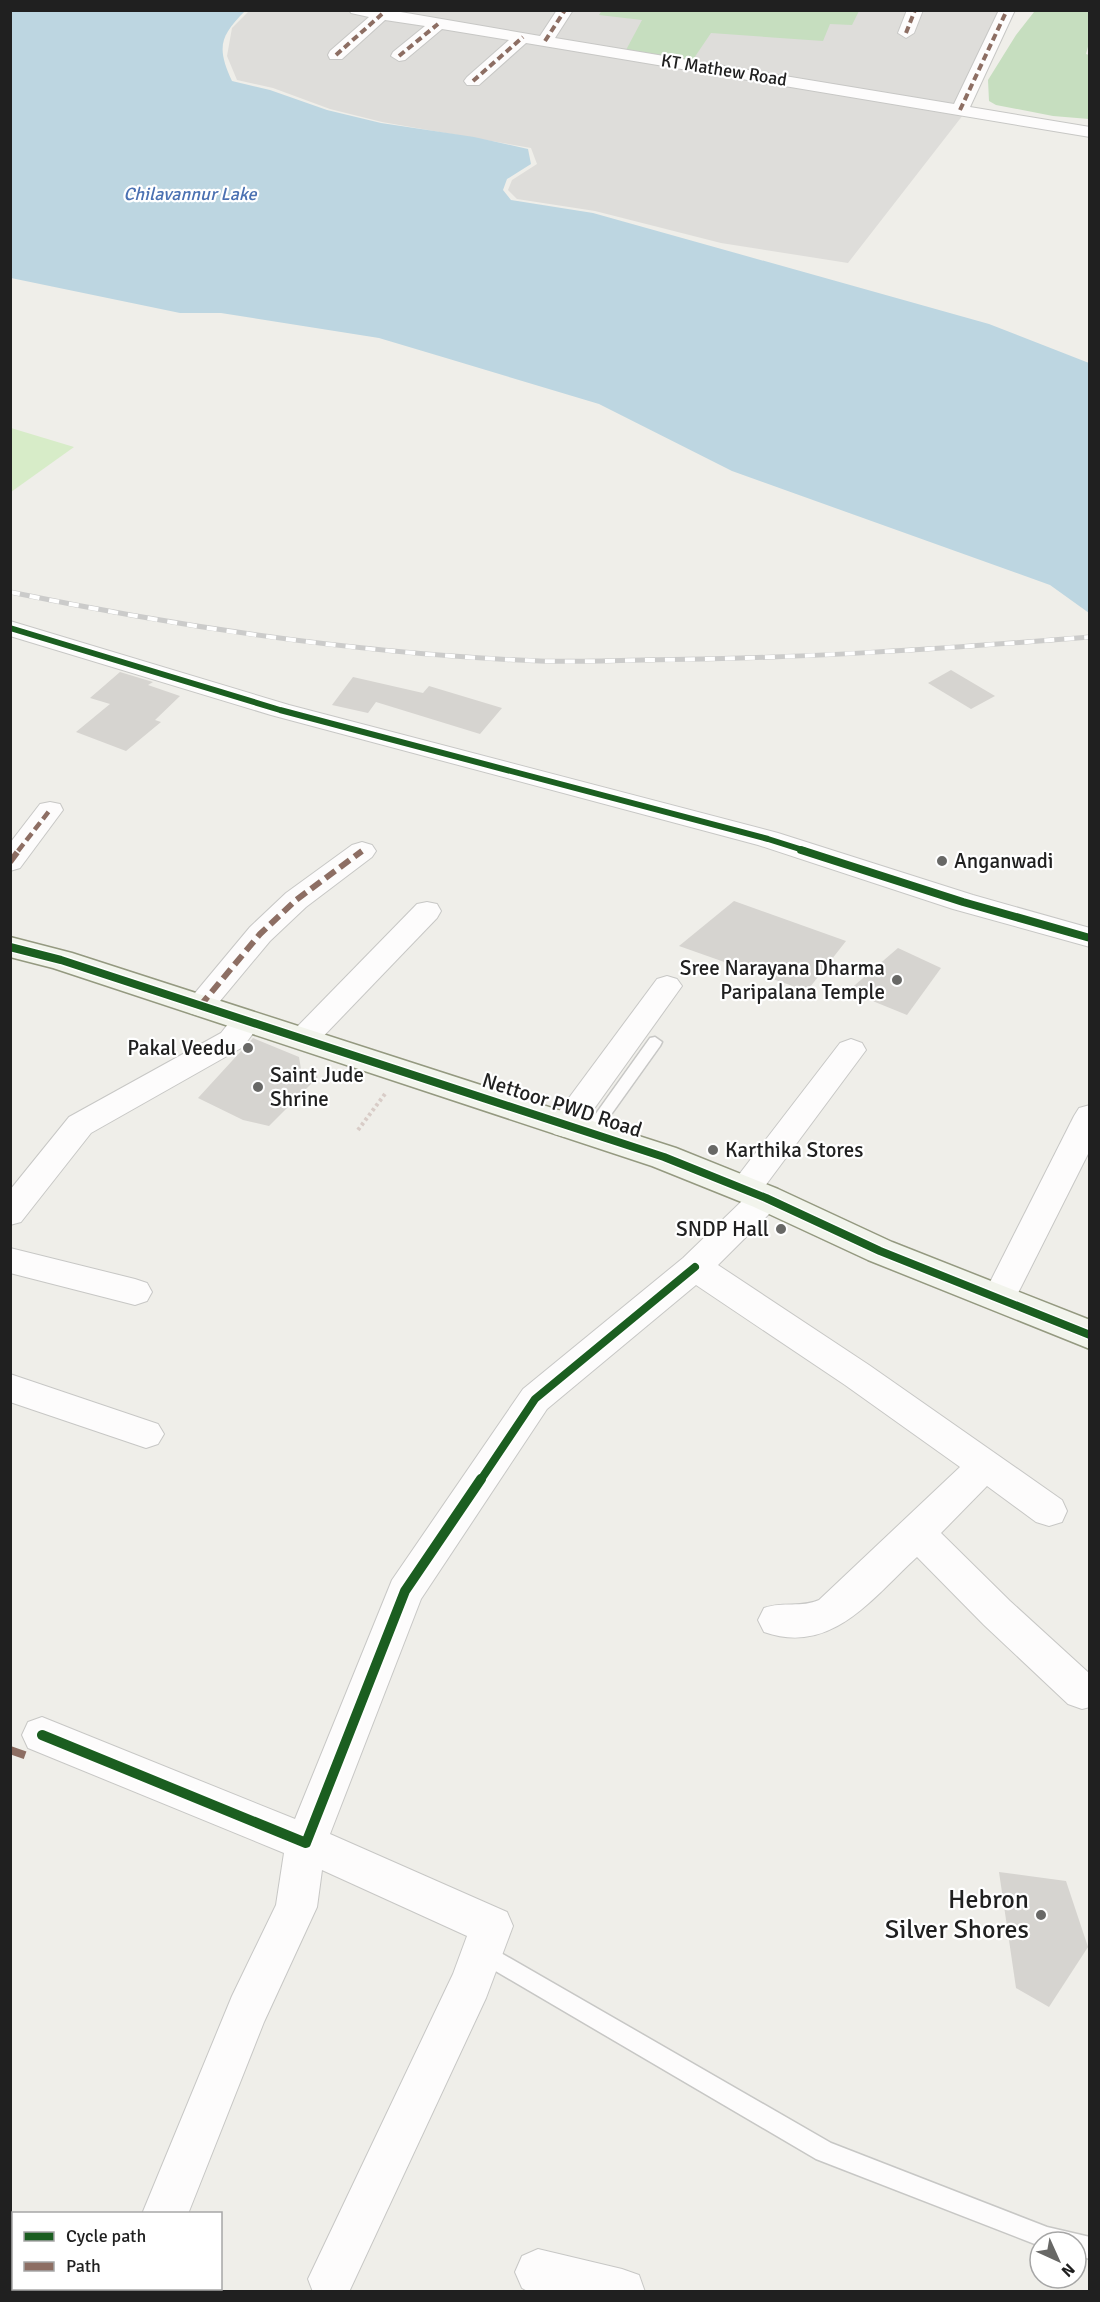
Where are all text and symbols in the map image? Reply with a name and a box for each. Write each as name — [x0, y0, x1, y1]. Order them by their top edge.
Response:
street label: KT Mathew Road — [659, 49, 789, 91]
water label: Chilavannur Lake — [123, 183, 258, 205]
place label: Anganwadi — [954, 848, 1053, 874]
marker: Anganwadi — [935, 854, 949, 868]
place label: Sree Narayana Dharma Paripalana Temple — [680, 955, 885, 1005]
marker: Sree Narayana Dharma Paripalana Temple — [890, 973, 904, 987]
place label: Pakal Veedu — [127, 1035, 236, 1061]
marker: Pakal Veedu — [241, 1041, 255, 1055]
place label: Saint Jude Shrine — [270, 1062, 364, 1112]
street label: Nettoor PWD Road — [479, 1067, 645, 1143]
marker: Saint Jude Shrine — [251, 1080, 265, 1094]
place label: Karthika Stores — [725, 1137, 863, 1163]
marker: Karthika Stores — [706, 1143, 720, 1157]
place label: SNDP Hall — [676, 1216, 769, 1242]
marker: SNDP Hall — [774, 1222, 788, 1236]
place label: Hebron Silver Shores — [885, 1884, 1029, 1946]
marker: Hebron Silver Shores — [1034, 1908, 1048, 1922]
legend — [12, 2212, 222, 2290]
text: Cycle path — [66, 2225, 146, 2247]
north arrow — [1028, 2230, 1088, 2290]
text: Path — [66, 2255, 101, 2277]
text: N — [1057, 2259, 1079, 2281]

